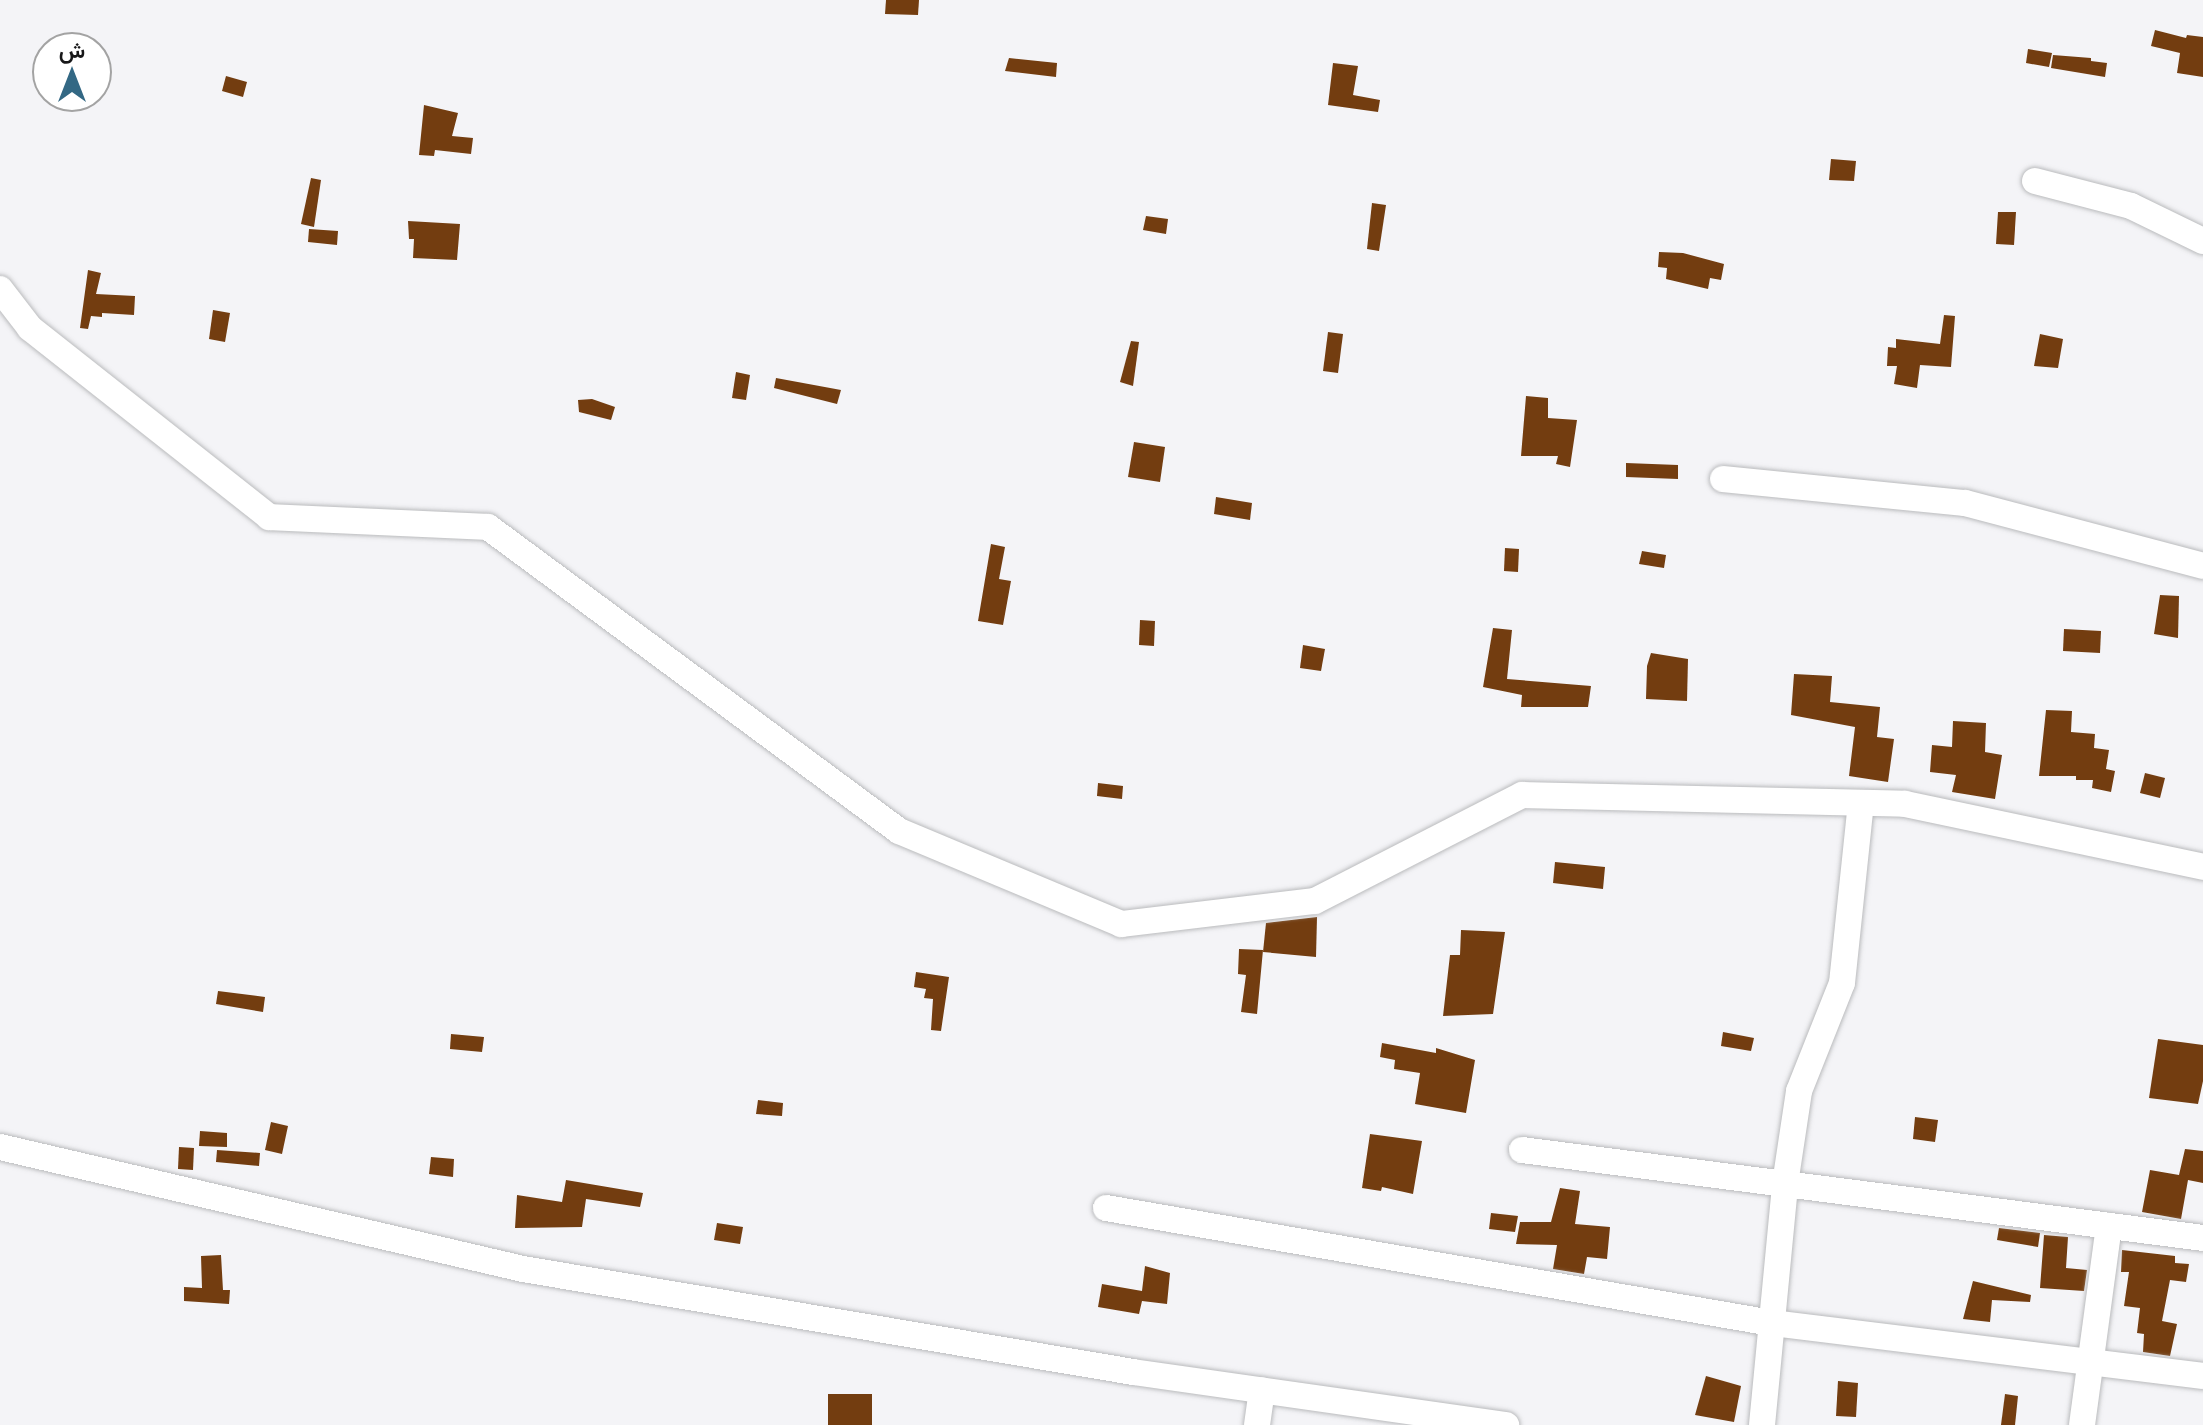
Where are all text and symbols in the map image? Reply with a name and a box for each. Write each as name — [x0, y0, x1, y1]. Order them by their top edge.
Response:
north arrow — [32, 32, 112, 112]
text: ش — [59, 36, 85, 64]

